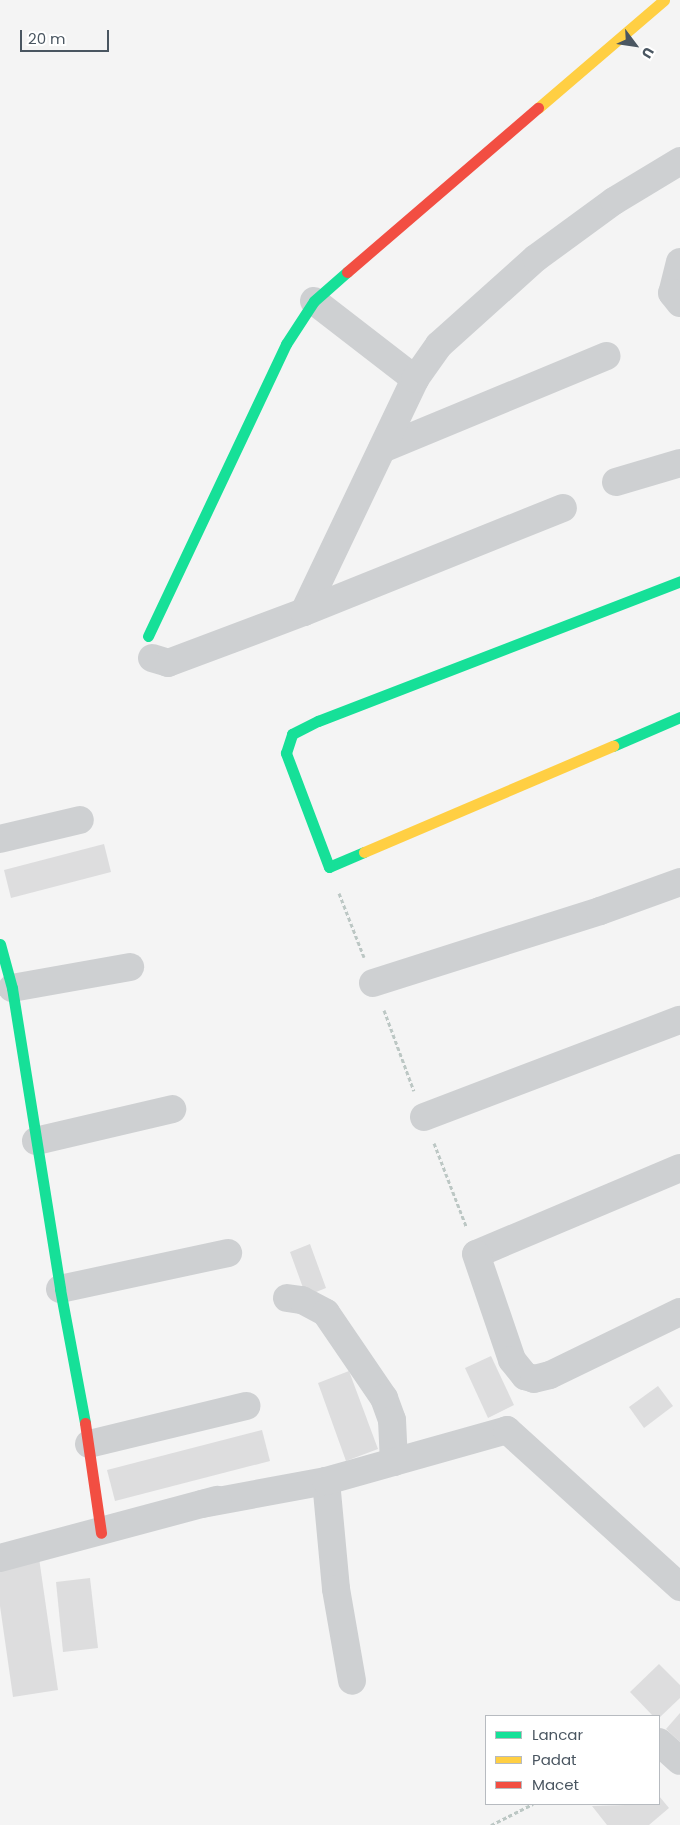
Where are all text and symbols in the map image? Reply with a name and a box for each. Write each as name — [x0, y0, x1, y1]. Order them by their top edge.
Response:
scale bar — [22, 20, 111, 52]
north arrow — [610, 20, 660, 70]
text: 20 m — [28, 28, 66, 49]
text: U — [637, 43, 659, 62]
legend — [485, 1715, 660, 1805]
text: Lancar — [532, 1724, 583, 1745]
text: Padat — [532, 1749, 577, 1770]
text: Macet — [532, 1774, 579, 1795]

